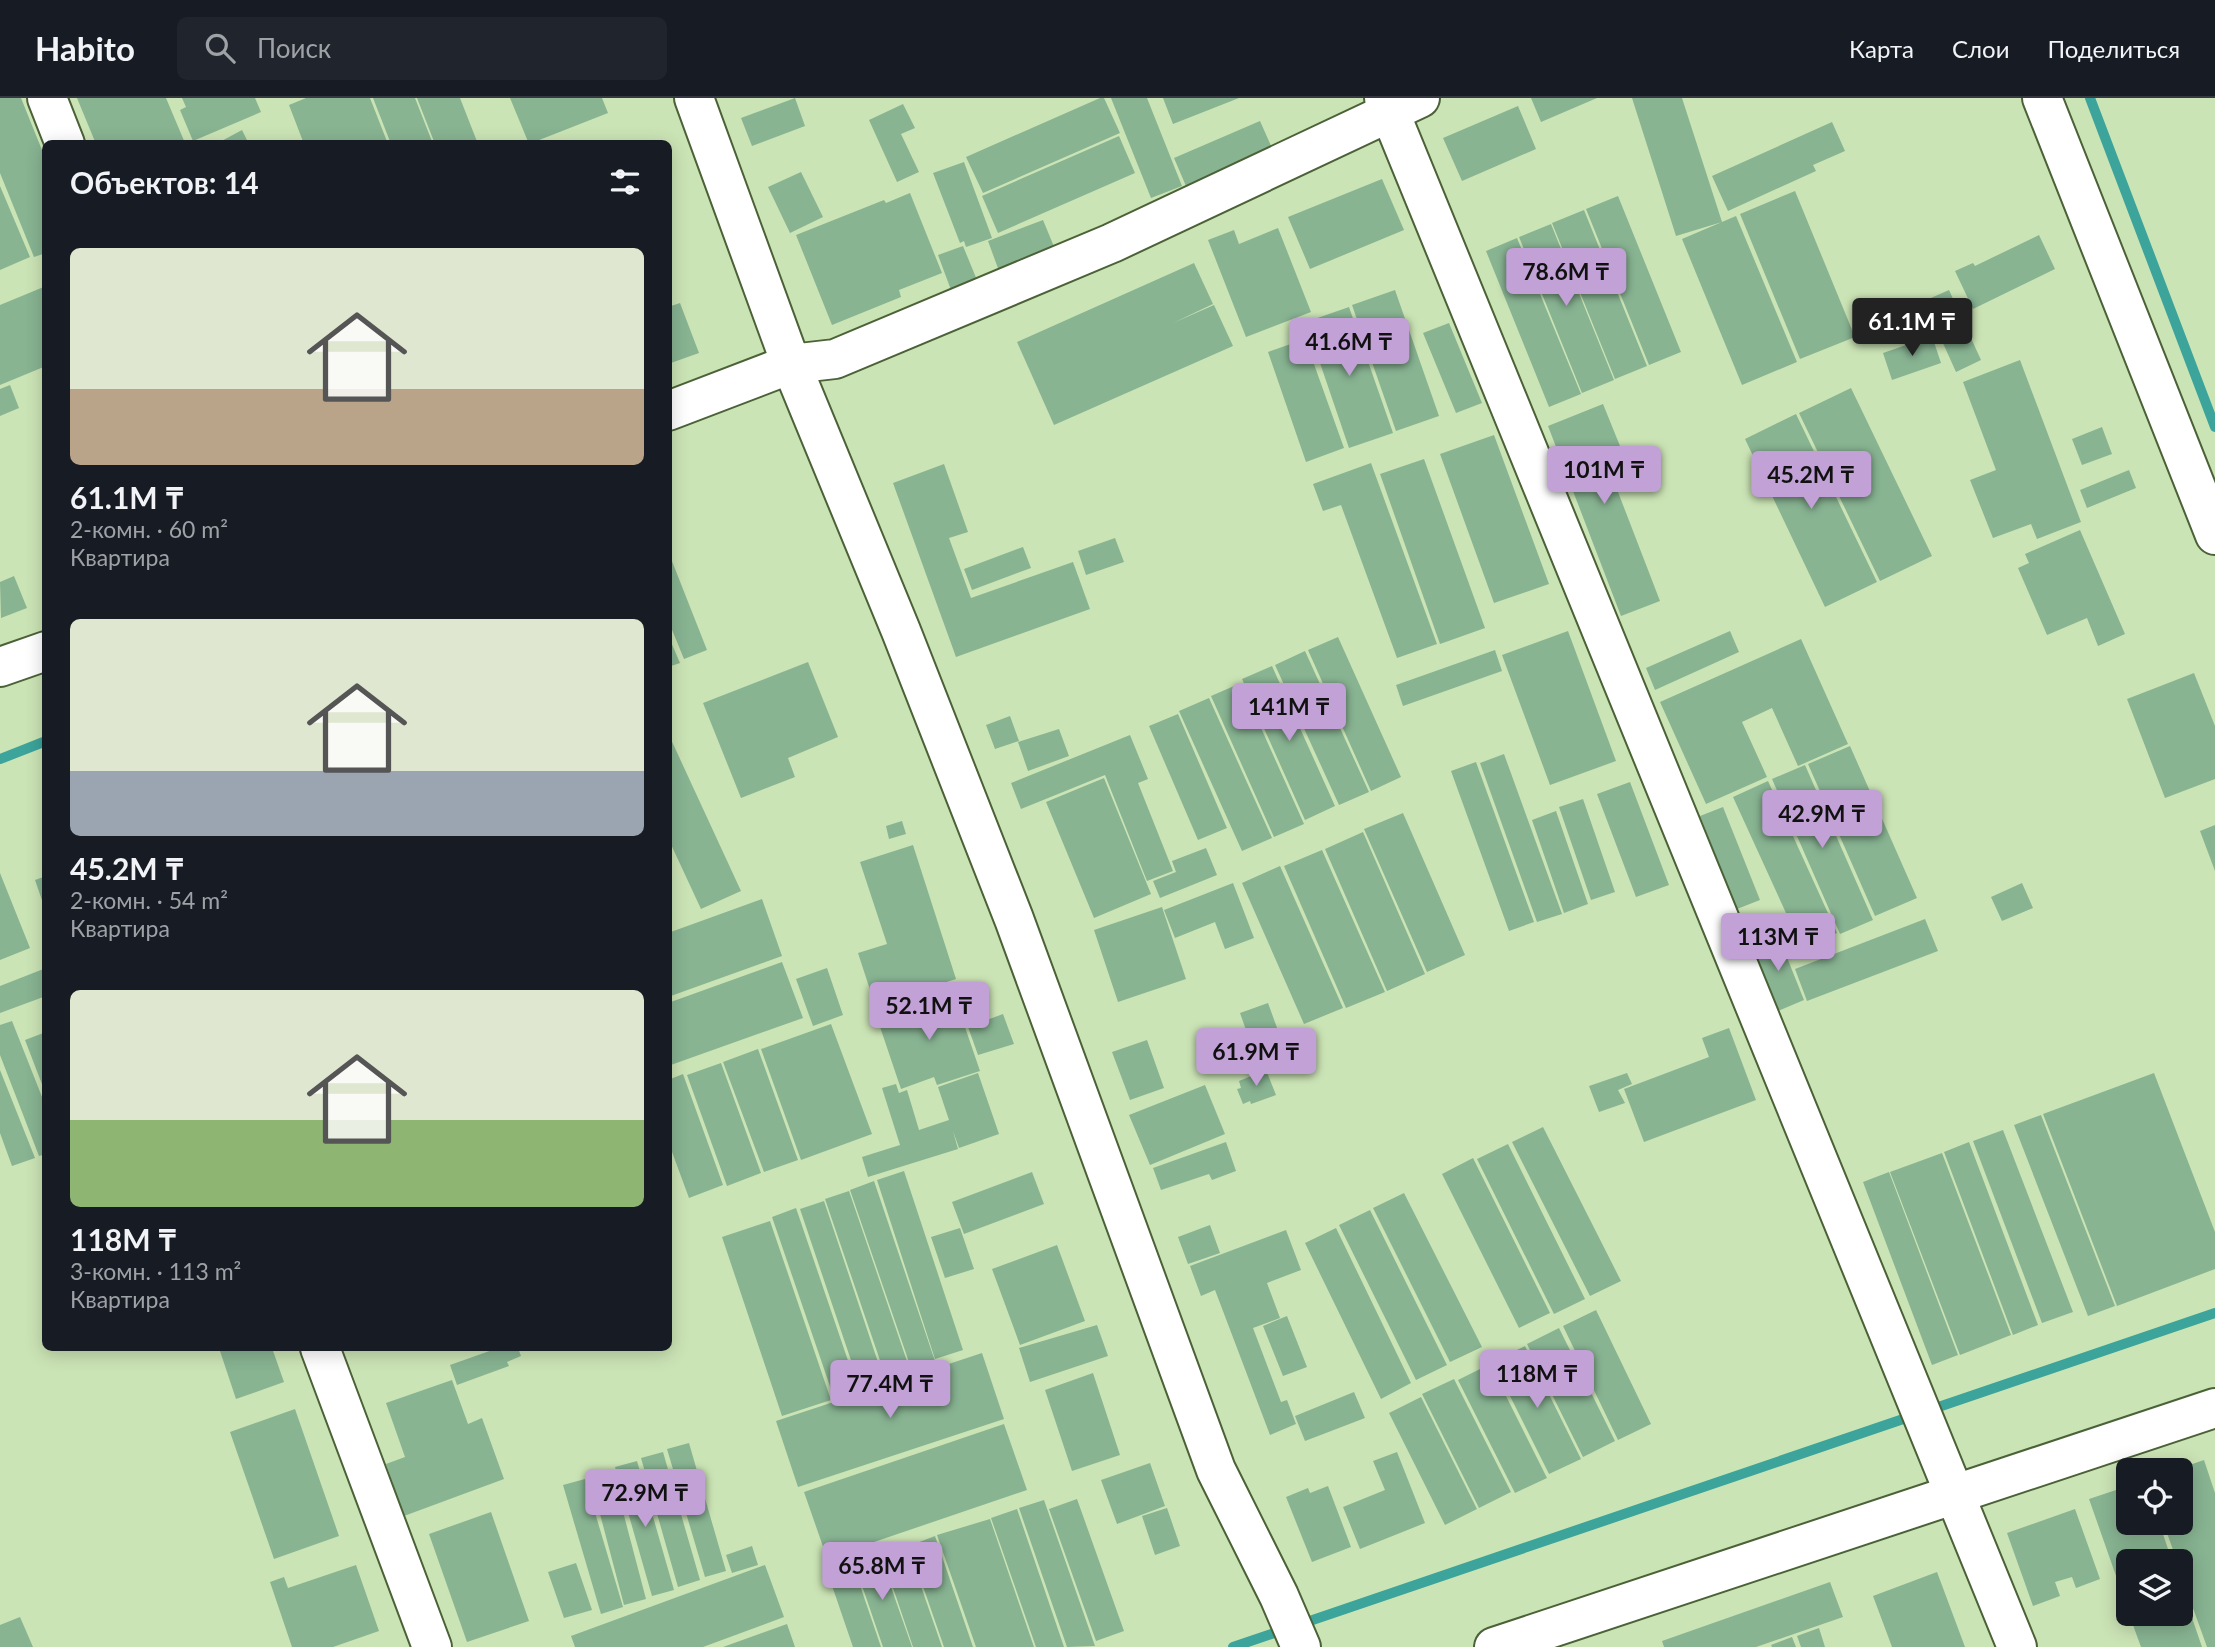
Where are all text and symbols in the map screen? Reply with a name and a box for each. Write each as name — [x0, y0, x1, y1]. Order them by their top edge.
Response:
search box — [177, 17, 667, 80]
text: Habito — [35, 28, 135, 68]
icon: search — [201, 29, 239, 67]
text: Поиск — [257, 32, 331, 64]
text: Карта — [1849, 34, 1914, 63]
text: Слои — [1952, 34, 2009, 63]
text: Поделиться — [2047, 34, 2180, 63]
icon: filters — [606, 163, 644, 201]
text: Объектов: 14 — [70, 164, 259, 200]
pin: 78.6M ₸ — [1501, 248, 1631, 308]
text: 78.6M ₸ — [1522, 257, 1610, 285]
icon: home — [294, 294, 420, 420]
pin: 61.1M ₸ — [1847, 299, 1977, 358]
text: 61.1M ₸ — [1868, 307, 1956, 335]
pin: 41.6M ₸ — [1284, 318, 1414, 378]
text: 41.6M ₸ — [1305, 327, 1393, 355]
pin: 101M ₸ — [1547, 446, 1661, 506]
pin: 45.2M ₸ — [1746, 452, 1876, 511]
text: 101M ₸ — [1563, 455, 1645, 483]
text: 45.2M ₸ — [1767, 460, 1855, 488]
text: 61.1M ₸ — [70, 479, 184, 515]
text: 2-комн. · 60 m² — [70, 515, 228, 543]
text: Квартира — [70, 543, 170, 571]
icon: home — [294, 665, 420, 791]
pin: 141M ₸ — [1232, 684, 1346, 743]
text: 141M ₸ — [1248, 692, 1330, 720]
pin: 42.9M ₸ — [1757, 790, 1887, 850]
text: 42.9M ₸ — [1778, 799, 1866, 827]
text: 45.2M ₸ — [70, 850, 184, 886]
text: 2-комн. · 54 m² — [70, 886, 228, 914]
text: Квартира — [70, 914, 170, 942]
pin: 113M ₸ — [1721, 914, 1835, 973]
text: 113M ₸ — [1737, 922, 1819, 950]
pin: 52.1M ₸ — [864, 982, 994, 1042]
text: 52.1M ₸ — [885, 991, 973, 1019]
pin: 61.9M ₸ — [1191, 1028, 1321, 1088]
icon: home — [294, 1036, 420, 1162]
text: 61.9M ₸ — [1212, 1037, 1300, 1065]
text: 118M ₸ — [70, 1221, 177, 1257]
text: 3-комн. · 113 m² — [70, 1257, 241, 1285]
text: Квартира — [70, 1285, 170, 1313]
pin: 118M ₸ — [1480, 1350, 1594, 1410]
text: 118M ₸ — [1496, 1359, 1578, 1387]
pin: 77.4M ₸ — [825, 1360, 955, 1420]
text: 77.4M ₸ — [846, 1369, 934, 1397]
map controls — [2116, 1458, 2193, 1626]
button: locate — [2116, 1458, 2193, 1535]
pin: 72.9M ₸ — [580, 1470, 710, 1529]
text: 72.9M ₸ — [601, 1478, 689, 1506]
pin: 65.8M ₸ — [817, 1542, 947, 1602]
button: layers — [2116, 1549, 2193, 1626]
text: 65.8M ₸ — [838, 1551, 926, 1579]

